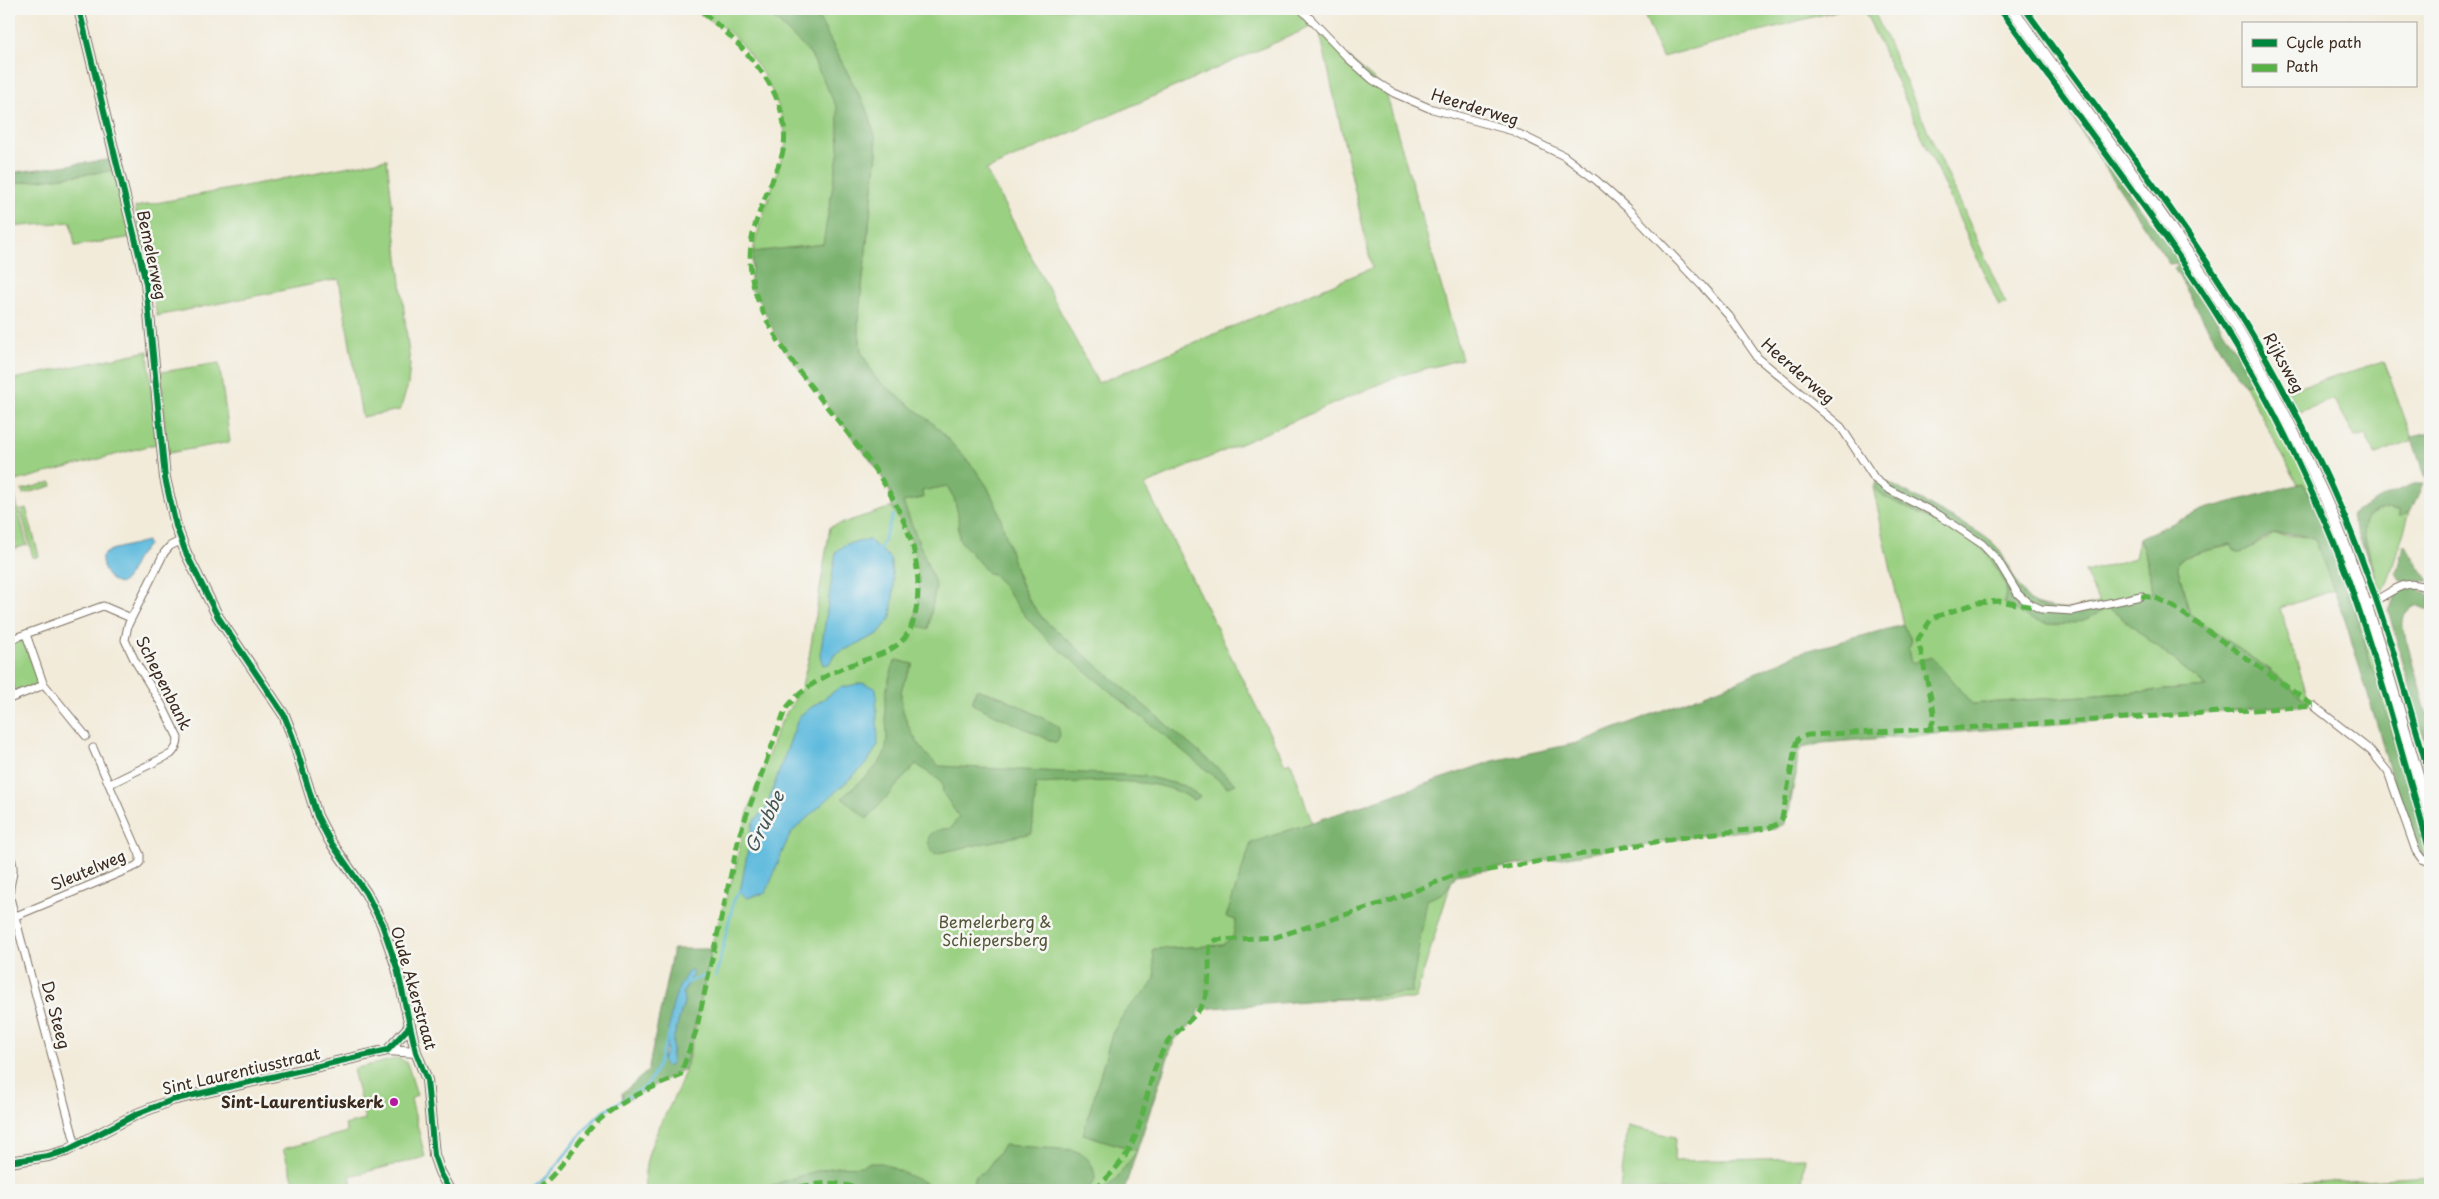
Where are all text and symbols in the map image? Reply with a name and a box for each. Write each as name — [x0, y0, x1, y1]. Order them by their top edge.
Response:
legend — [2242, 22, 2416, 88]
text: Cycle path — [2286, 30, 2362, 53]
text: Path — [2286, 54, 2318, 77]
street label: Heerderweg — [1428, 81, 1522, 131]
street label: Bemelerweg — [132, 208, 174, 302]
street label: Rijksweg — [2258, 328, 2311, 397]
street label: Heerderweg — [1757, 331, 1841, 409]
street label: Schepenbank — [131, 631, 199, 734]
water label: Grubbe — [737, 785, 791, 857]
street label: Sleutelweg — [46, 842, 129, 896]
park label: Bemelerberg & Schiepersberg — [939, 909, 1051, 951]
street label: Oude Akerstraat — [386, 923, 444, 1053]
street label: De Steeg — [36, 978, 78, 1051]
street label: Sint Laurentiusstraat — [159, 1040, 323, 1100]
place label: Sint-Laurentiuskerk — [221, 1089, 384, 1113]
marker: Sint-Laurentiuskerk — [388, 1096, 400, 1108]

